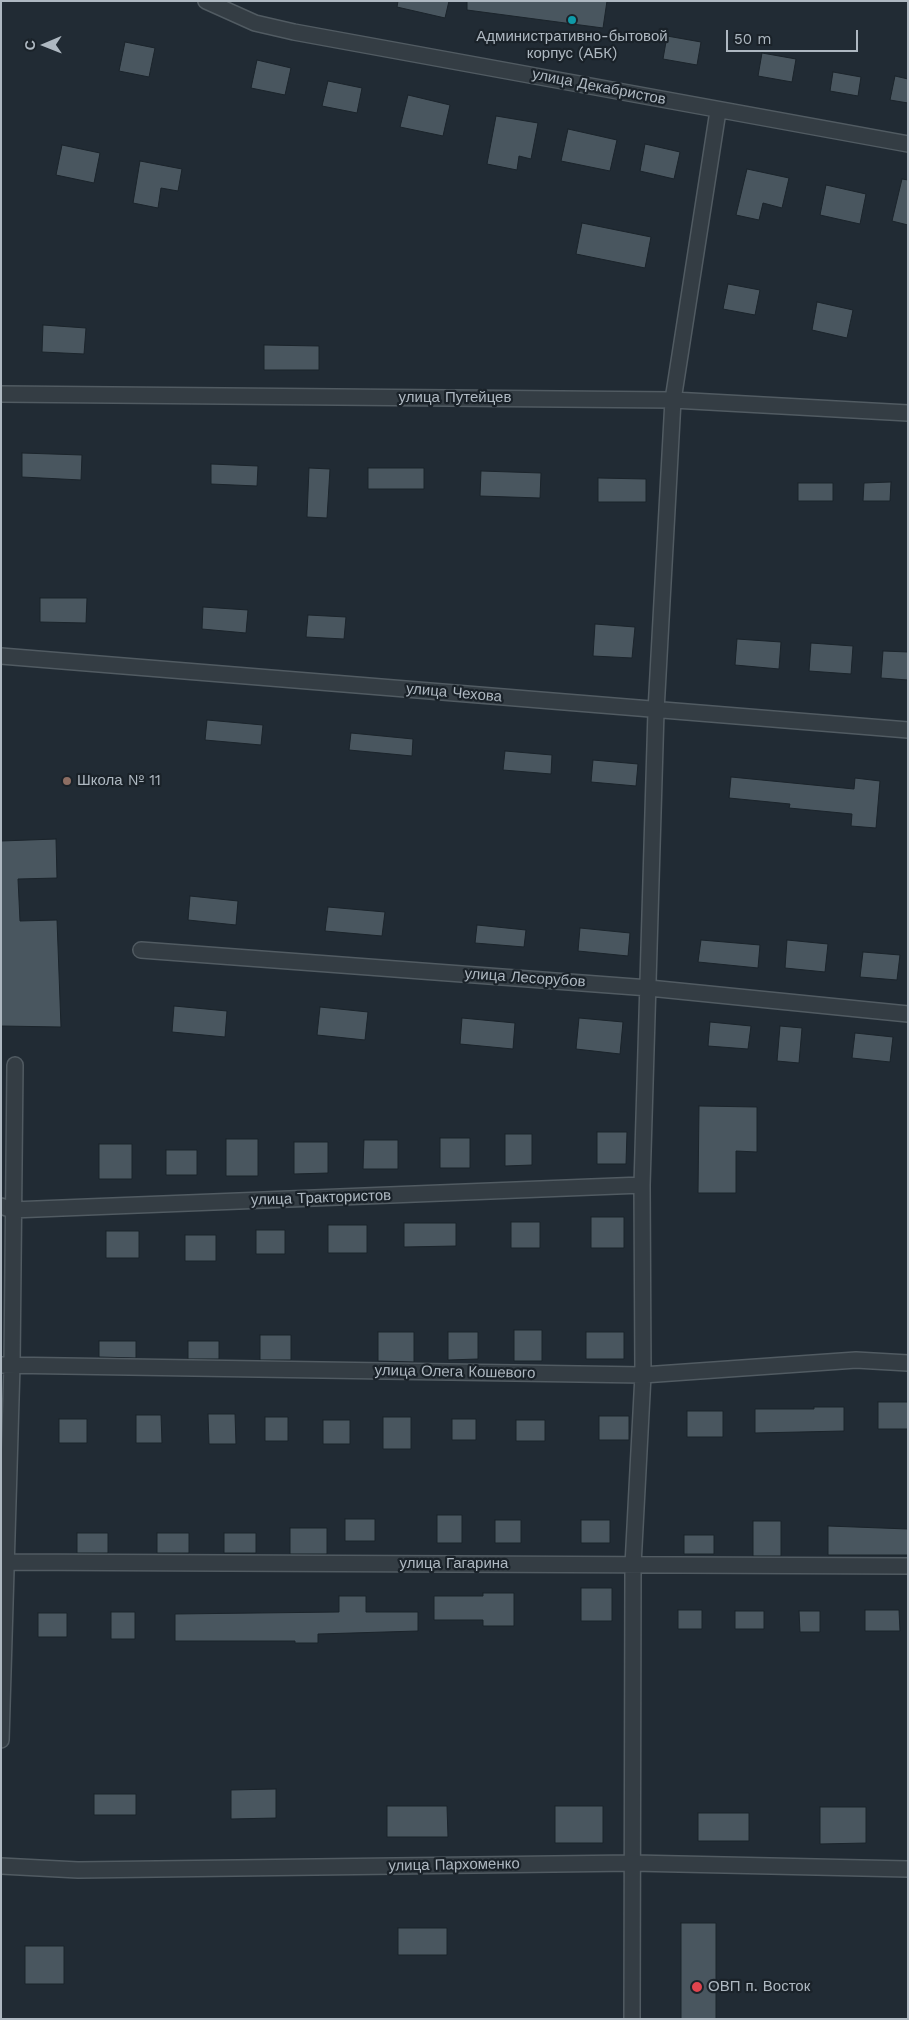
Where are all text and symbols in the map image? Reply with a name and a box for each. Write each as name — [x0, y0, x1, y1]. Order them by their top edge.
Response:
marker: Административно-бытовой корпус (АБК) — [566, 14, 578, 26]
north arrow — [20, 20, 70, 70]
scale bar — [729, 20, 862, 52]
place label: Административно-бытовой корпус (АБК) — [476, 28, 668, 63]
text: 50 m — [734, 30, 771, 48]
text: С — [22, 40, 38, 50]
street label: улица Декабристов — [531, 65, 667, 109]
street label: улица Путейцев — [399, 389, 511, 407]
street label: улица Чехова — [405, 680, 503, 706]
place label: Школа № 11 — [77, 772, 161, 790]
marker: Школа № 11 — [61, 775, 73, 787]
street label: улица Лесорубов — [464, 965, 586, 991]
street label: улица Трактористов — [251, 1187, 391, 1209]
street label: улица Олега Кошевого — [375, 1362, 535, 1382]
street label: улица Гагарина — [400, 1555, 508, 1573]
street label: улица Пархоменко — [388, 1855, 520, 1875]
place label: ОВП п. Восток — [708, 1978, 810, 1996]
marker: ОВП п. Восток — [690, 1980, 704, 1994]

